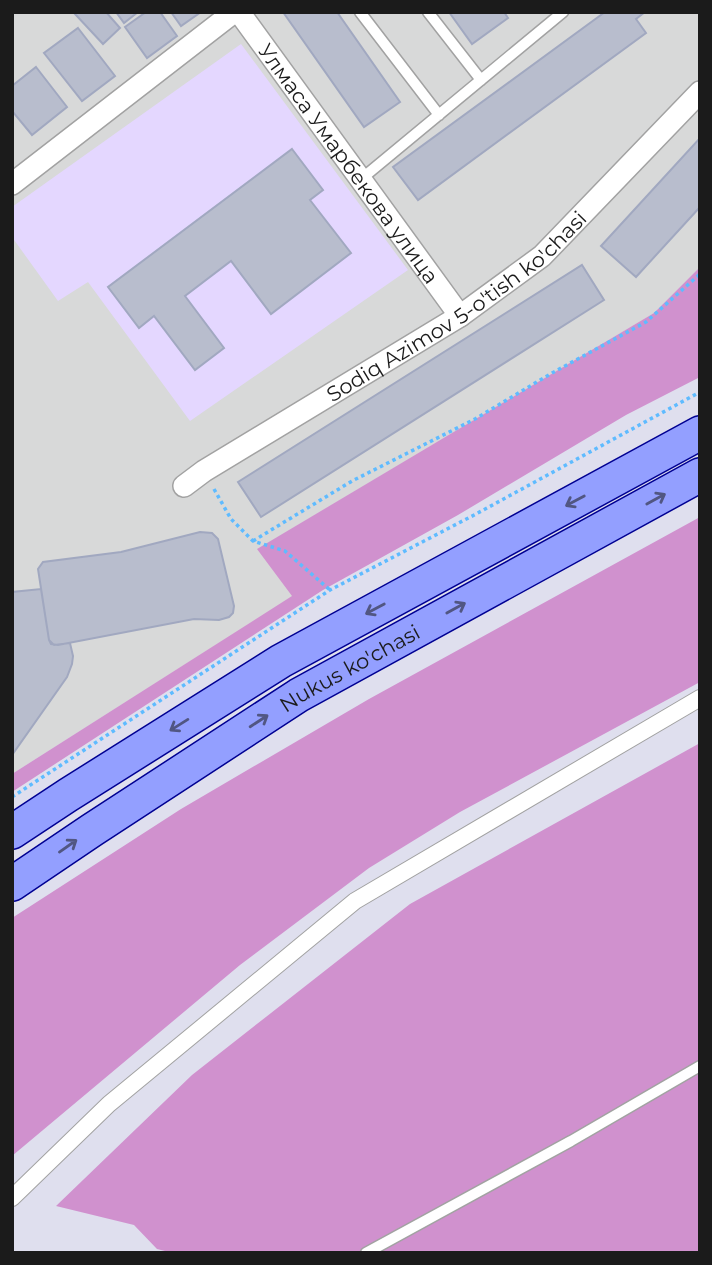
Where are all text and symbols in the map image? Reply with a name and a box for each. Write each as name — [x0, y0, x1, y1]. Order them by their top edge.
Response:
street label: Улмаса Умарбекова улица — [254, 39, 444, 288]
street label: Sodiq Azimov 5-o'tish ko'chasi — [322, 206, 591, 407]
one-way arrow — [645, 492, 665, 506]
one-way arrow — [565, 495, 586, 508]
one-way arrow — [446, 601, 466, 615]
one-way arrow — [365, 603, 386, 617]
street label: Nukus ko'chasi — [275, 619, 424, 717]
one-way arrow — [248, 714, 268, 728]
one-way arrow — [170, 718, 190, 732]
one-way arrow — [58, 839, 78, 853]

